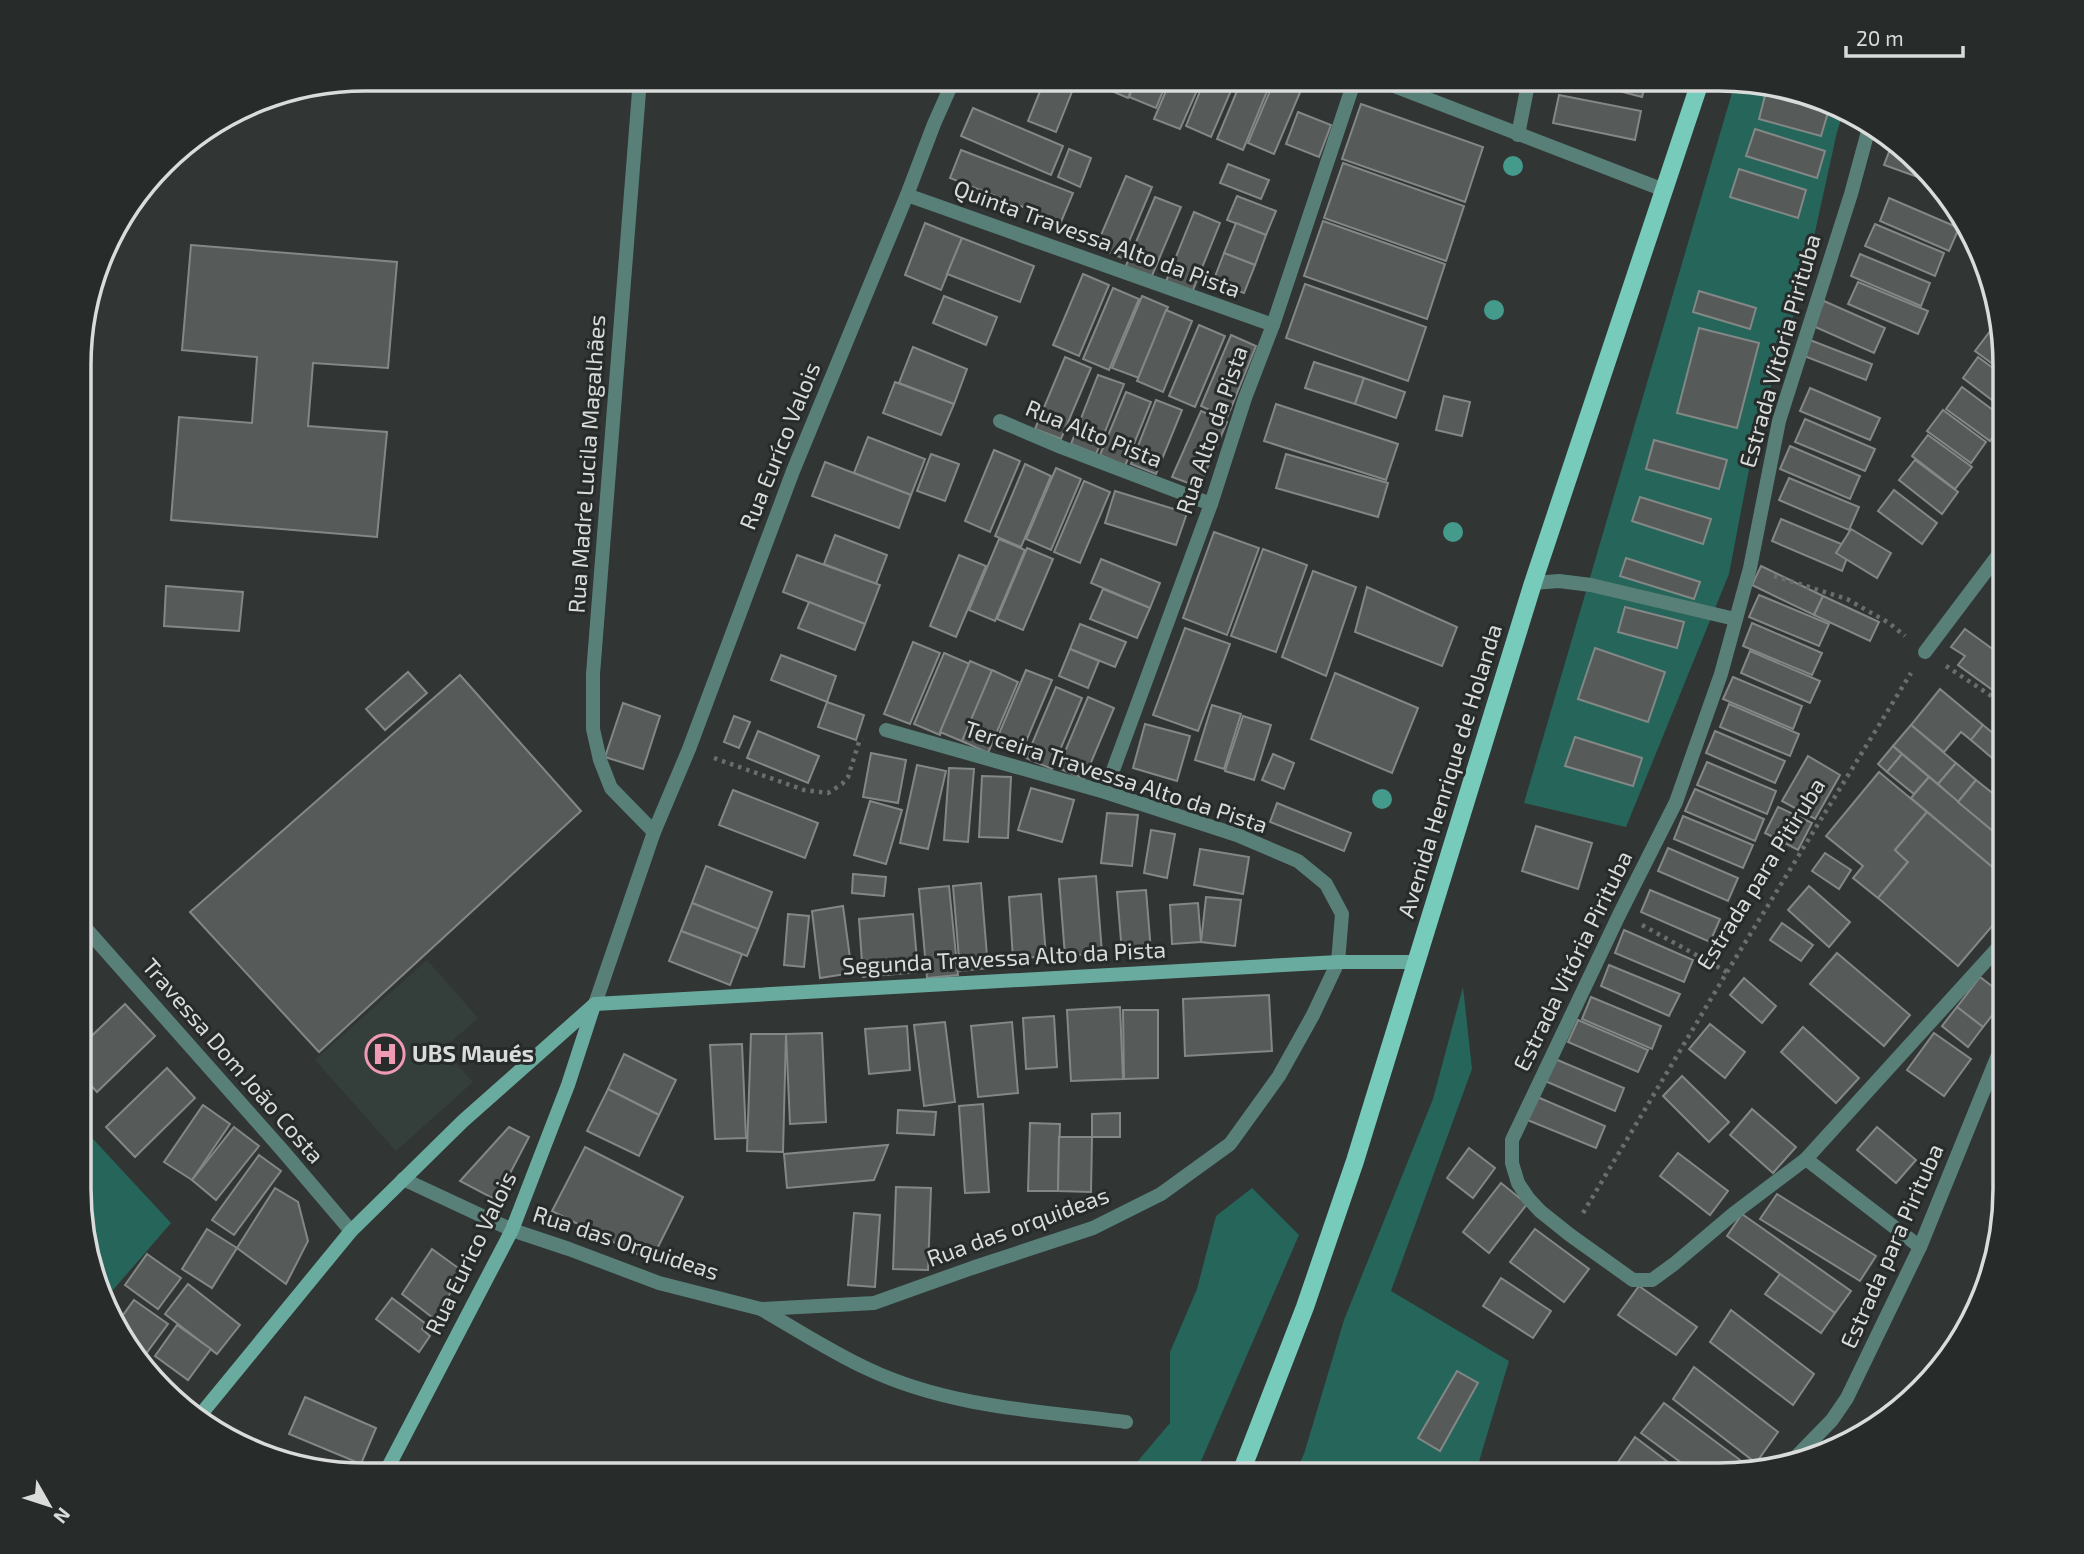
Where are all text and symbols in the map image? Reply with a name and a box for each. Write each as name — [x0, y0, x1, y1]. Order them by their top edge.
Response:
scale bar — [1846, 14, 1963, 58]
text: 20 m — [1856, 25, 1904, 50]
street label: Quinta Travessa Alto da Pista — [950, 173, 1244, 303]
street label: Estrada Vitória Pirituba — [1732, 231, 1826, 471]
street label: Rua Madre Lucila Magalhães — [562, 314, 610, 614]
street label: Rua Alto da Pista — [1169, 342, 1253, 517]
street label: Rua Euríco Valois — [733, 358, 825, 533]
street label: Rua Alto Pista — [1022, 393, 1167, 473]
street label: Avenida Henrique de Holanda — [1391, 620, 1507, 921]
street label: Terceira Travessa Alto da Pista — [961, 714, 1271, 838]
street label: Estrada para Pitiruba — [1690, 772, 1831, 975]
street label: Estrada Vitória Pirituba — [1507, 846, 1638, 1075]
street label: Segunda Travessa Alto da Pista — [841, 935, 1167, 979]
street label: Travessa Dom João Costa — [137, 952, 331, 1169]
hospital icon: UBS Maués — [364, 1033, 406, 1075]
place label: UBS Maués — [412, 1039, 534, 1067]
street label: Estrada para Pirituba — [1833, 1139, 1949, 1352]
street label: Rua Eurico Valois — [419, 1166, 522, 1339]
street label: Rua das orquideas — [923, 1180, 1112, 1272]
street label: Rua das Orquideas — [530, 1199, 723, 1285]
north arrow — [14, 1470, 84, 1540]
text: N — [49, 1503, 76, 1529]

